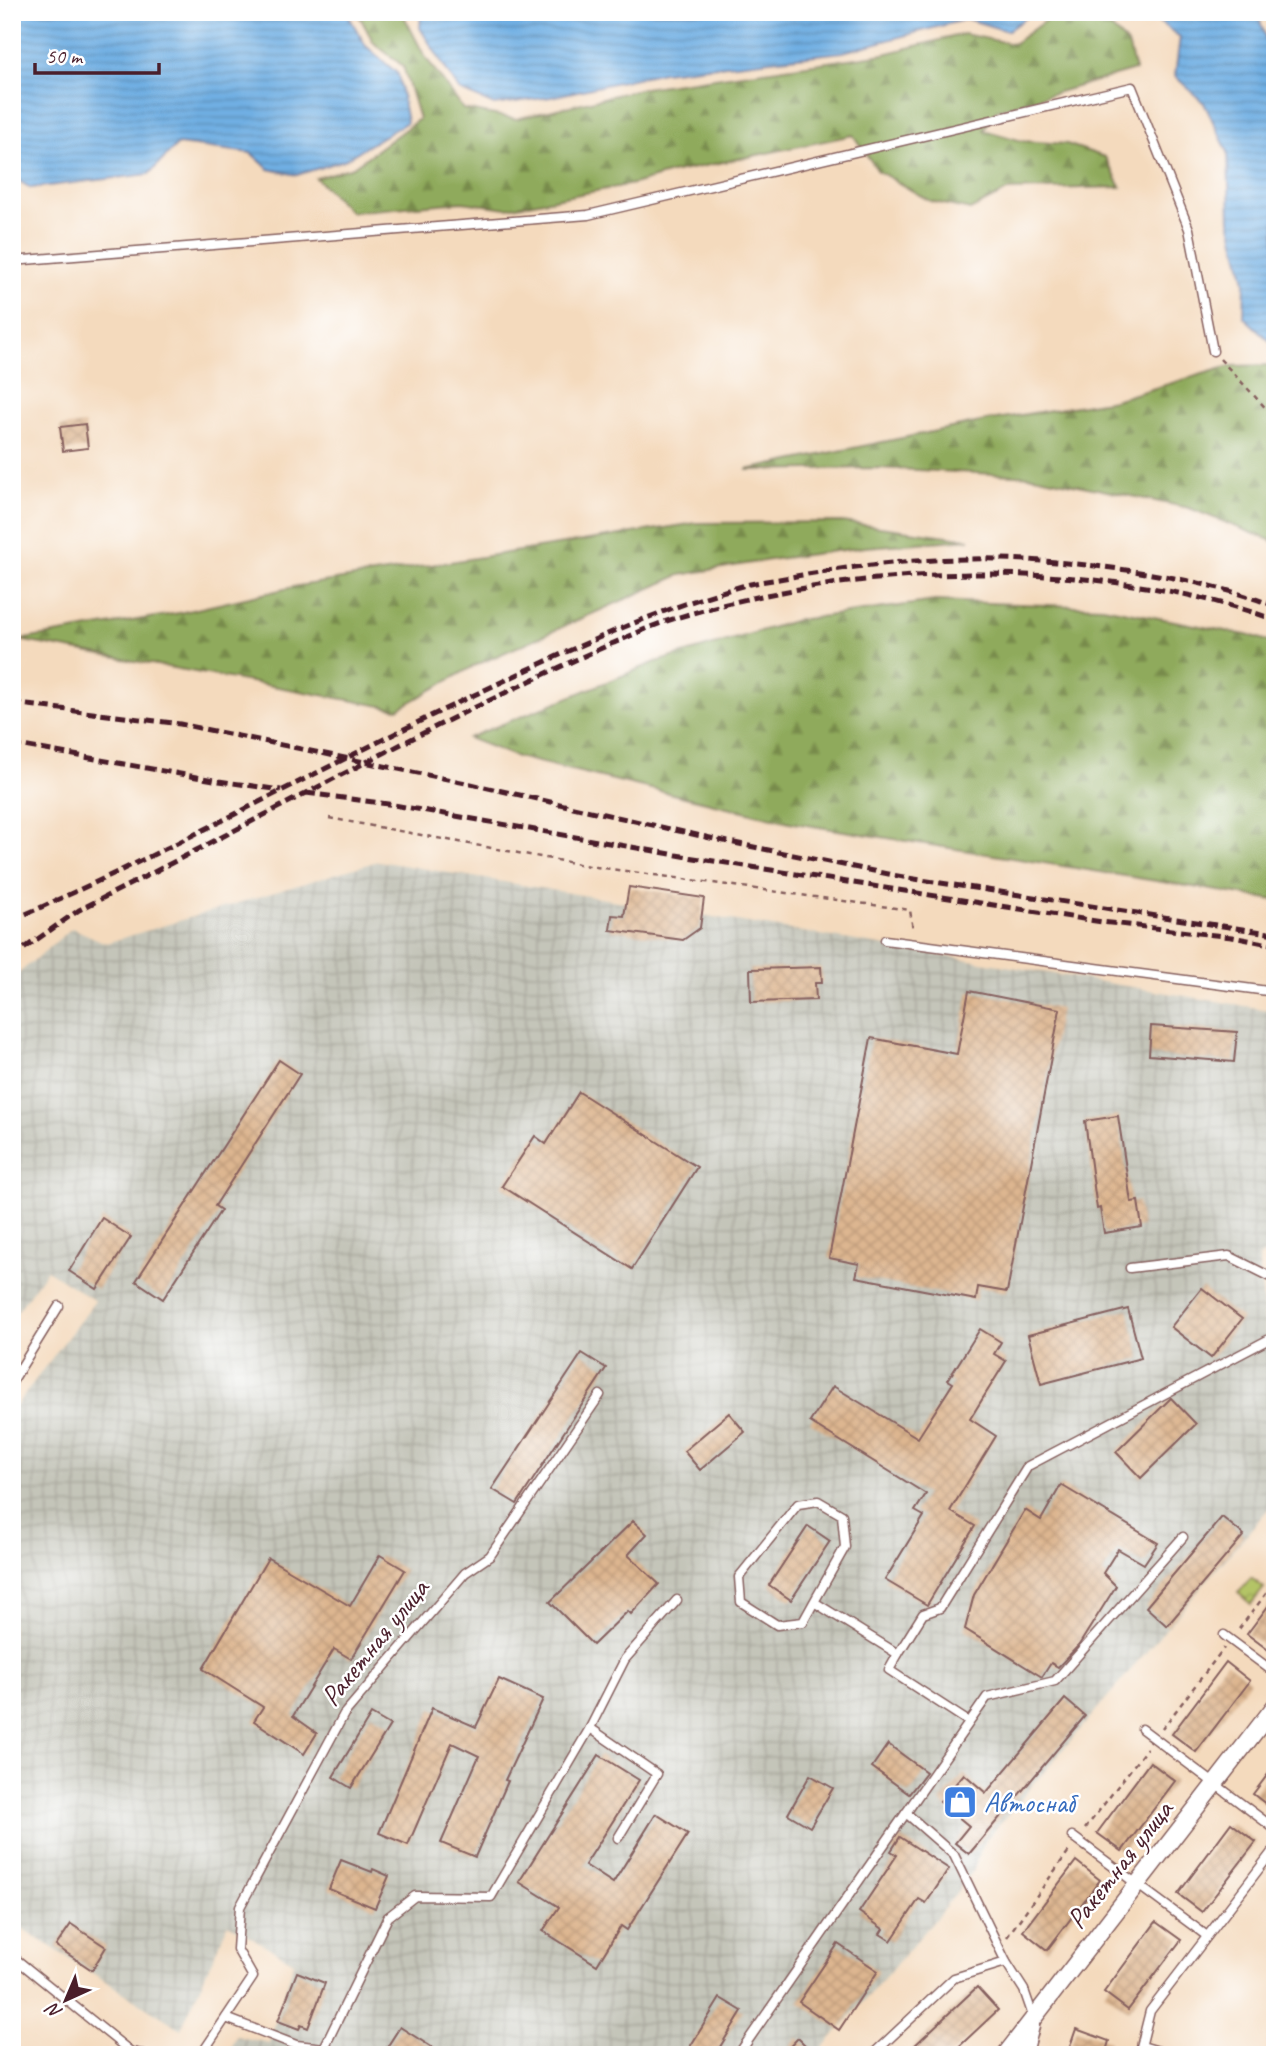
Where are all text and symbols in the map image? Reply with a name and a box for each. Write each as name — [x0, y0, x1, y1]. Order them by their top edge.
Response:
scale bar — [35, 32, 159, 76]
text: 50 m — [46, 43, 84, 69]
street label: Ракетная улица — [313, 1570, 437, 1713]
shop icon: Автоснаб — [941, 1783, 979, 1821]
place label: Автоснаб — [984, 1785, 1079, 1820]
street label: Ракетная улица — [1059, 1792, 1181, 1935]
north arrow — [32, 1966, 102, 2036]
text: N — [40, 1997, 67, 2024]

